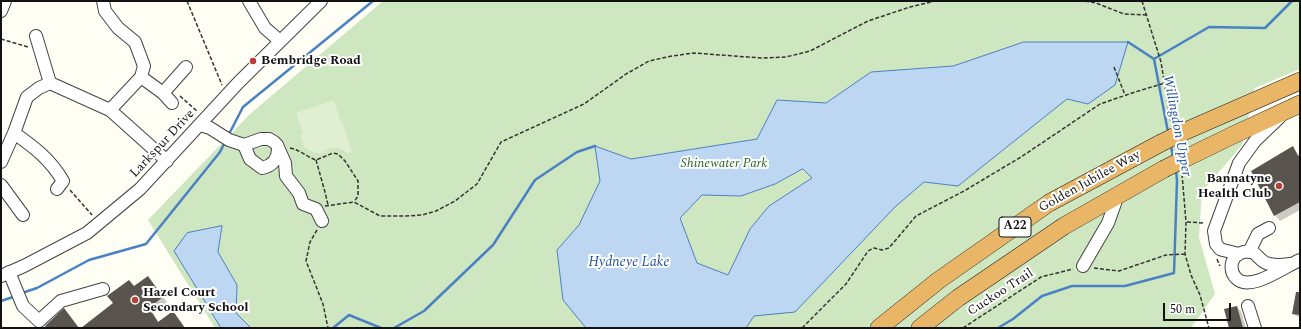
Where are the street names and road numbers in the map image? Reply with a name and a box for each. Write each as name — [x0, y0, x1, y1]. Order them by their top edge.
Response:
street label: Larkspur Drive — [128, 107, 198, 181]
street label: Golden Jubilee Way — [1037, 148, 1143, 216]
road number: A22 — [999, 217, 1031, 237]
street label: Cuckoo Trail — [965, 266, 1037, 320]

